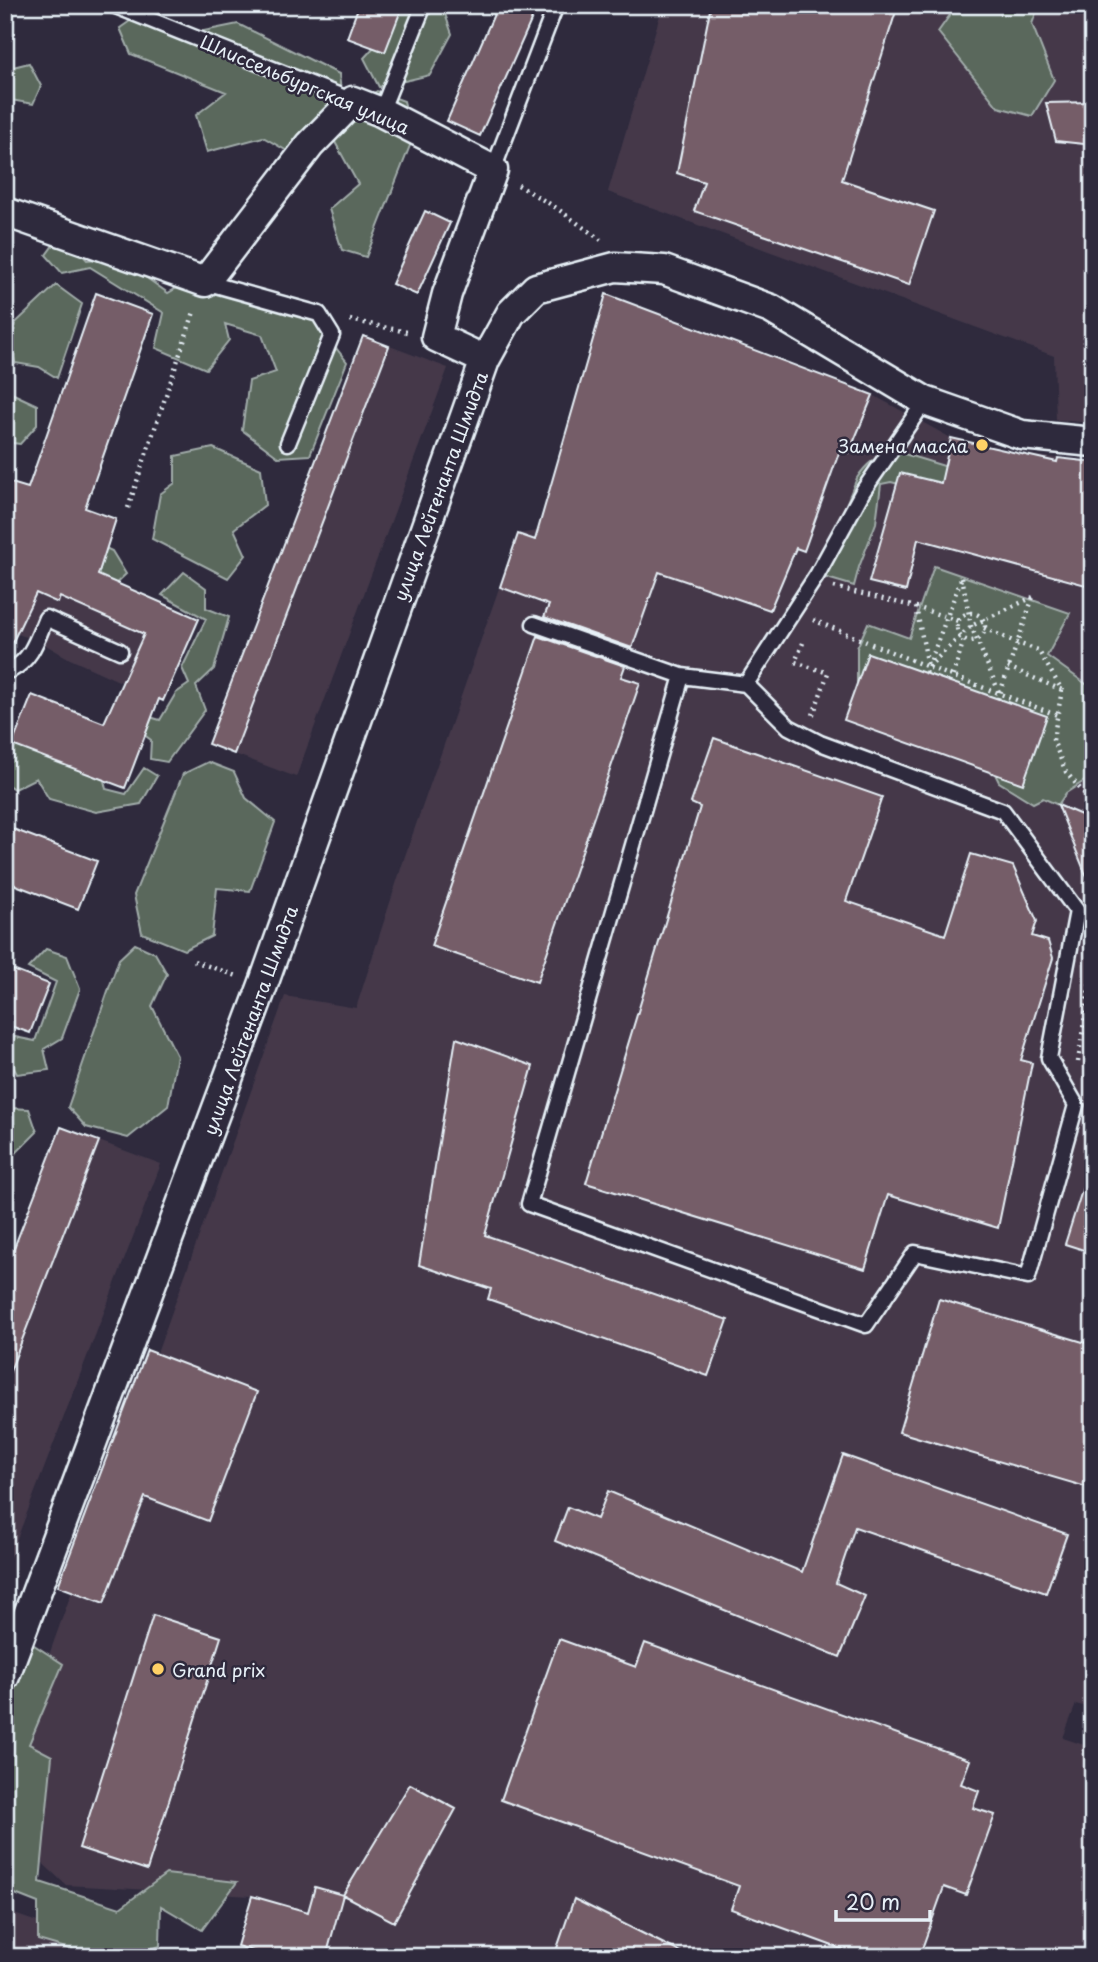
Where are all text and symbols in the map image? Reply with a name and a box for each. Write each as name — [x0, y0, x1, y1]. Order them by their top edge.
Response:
street label: Шлиссельбургская улица — [196, 28, 414, 141]
street label: улица Лейтенанта Шмидта — [386, 368, 494, 604]
place label: Замена масла — [838, 432, 969, 459]
marker: Замена масла — [974, 437, 990, 453]
street label: улица Лейтенанта Шмидта — [196, 902, 304, 1138]
place label: Grand prix — [172, 1656, 265, 1683]
marker: Grand prix — [150, 1661, 166, 1677]
scale bar — [836, 1878, 930, 1922]
text: 20 m — [846, 1885, 900, 1917]

